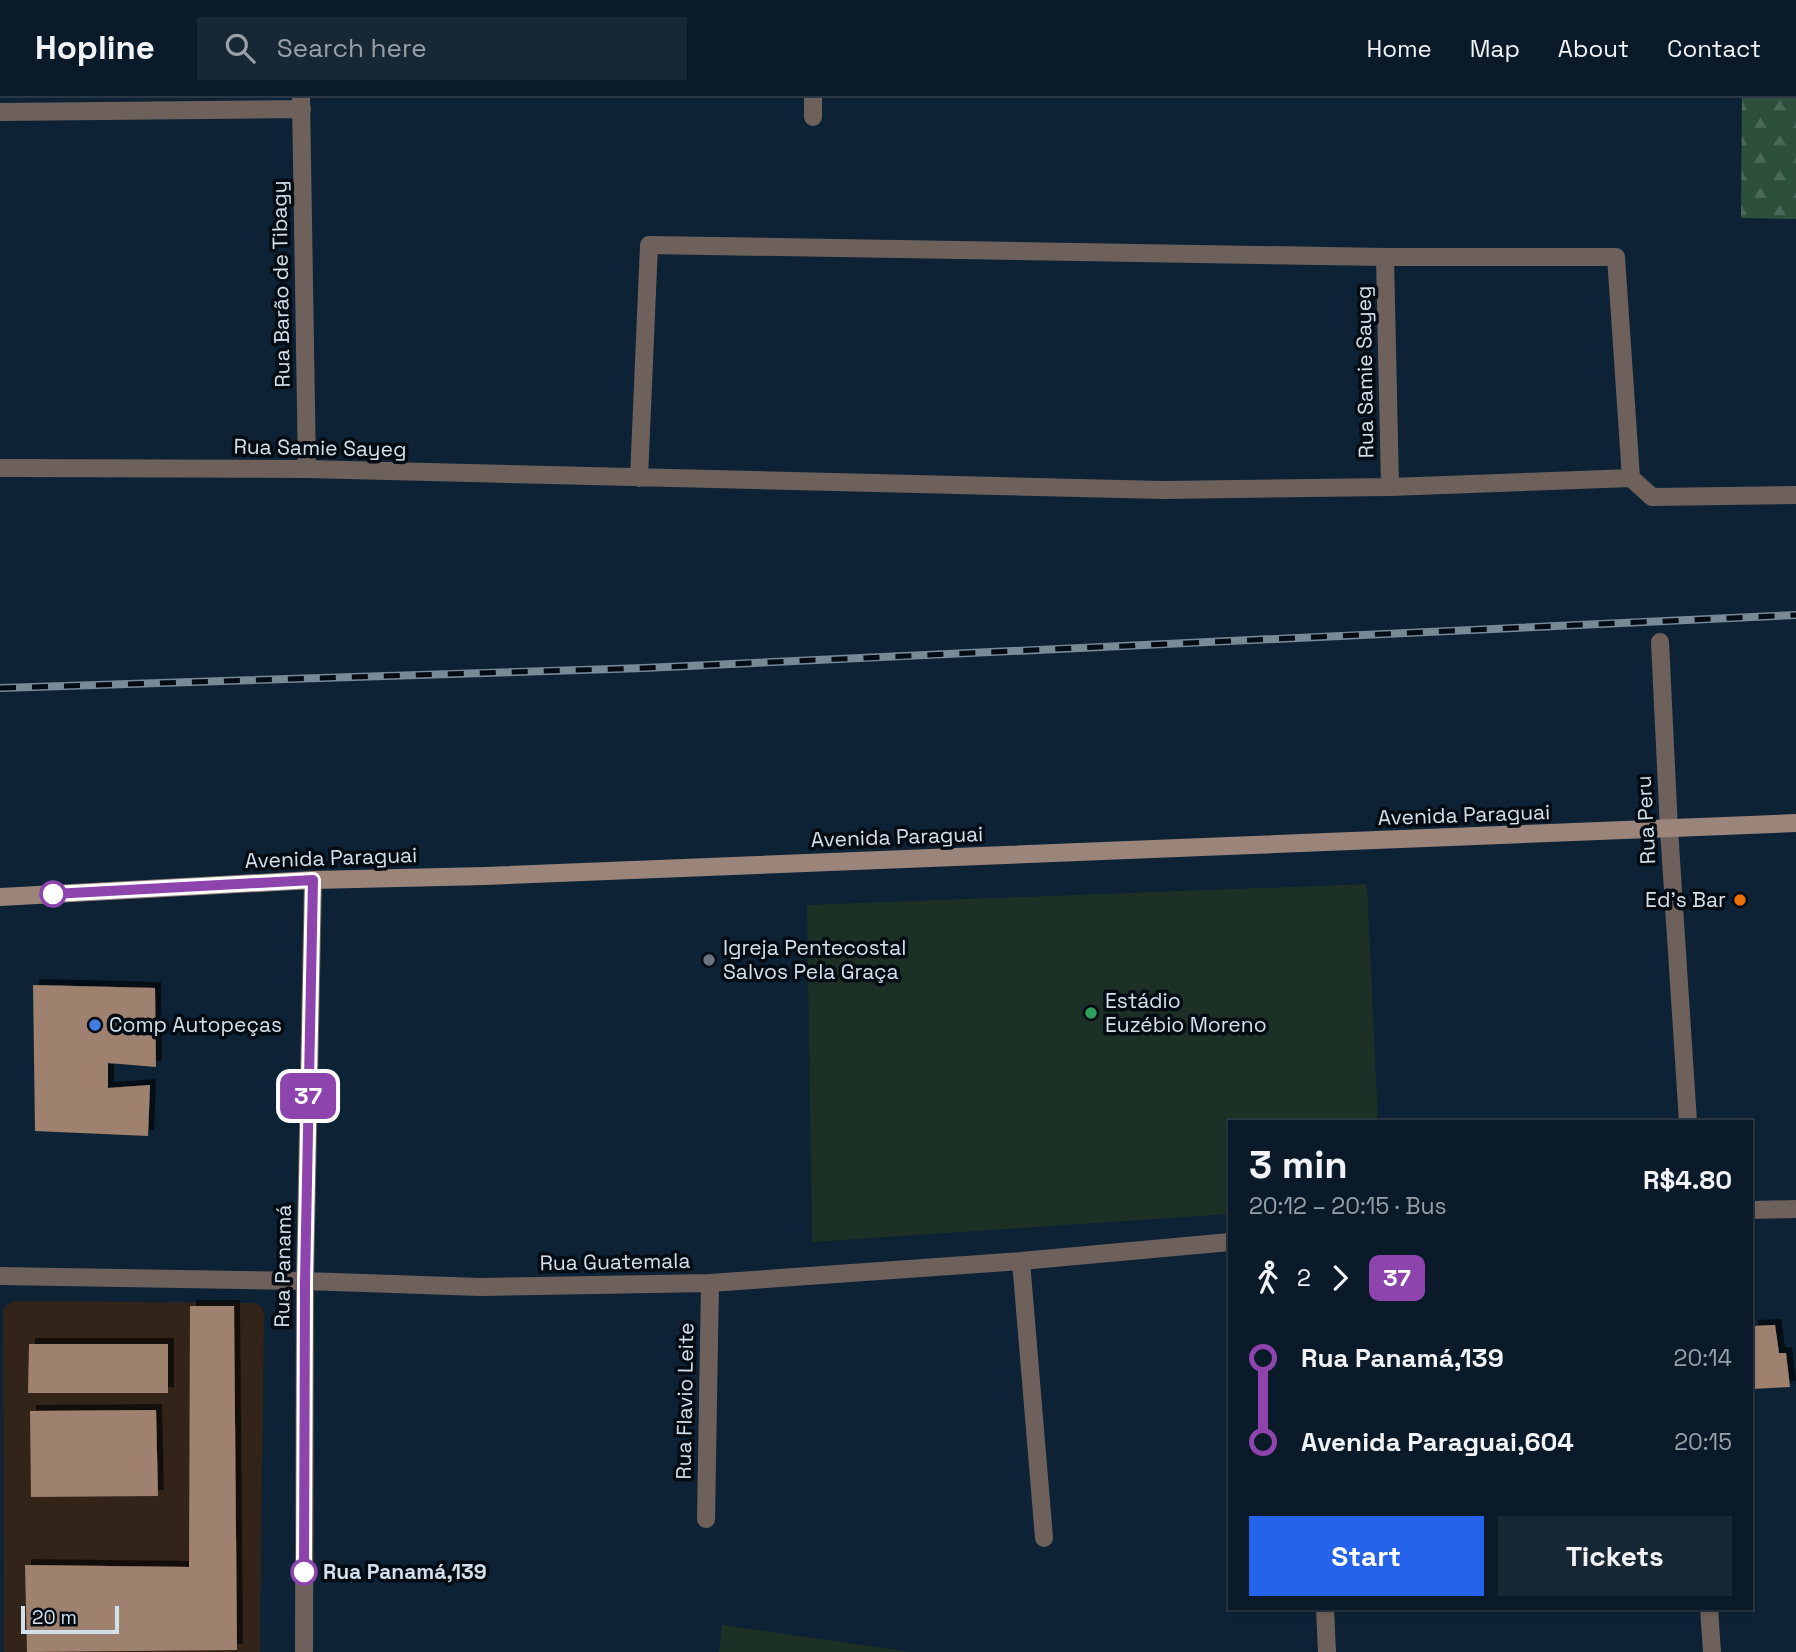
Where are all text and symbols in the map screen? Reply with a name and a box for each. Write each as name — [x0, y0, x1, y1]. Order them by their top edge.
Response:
search box — [197, 17, 687, 80]
text: Hopline — [35, 27, 155, 69]
icon: search — [221, 29, 259, 67]
text: Search here — [277, 31, 427, 65]
text: Home — [1366, 33, 1432, 64]
text: Map — [1470, 33, 1520, 64]
text: About — [1558, 33, 1629, 64]
text: Contact — [1667, 33, 1761, 64]
street label: Rua Barão de Tibagy — [265, 180, 296, 388]
street label: Rua Samie Sayeg — [1349, 285, 1380, 459]
street label: Rua Samie Sayeg — [233, 432, 407, 463]
street label: Rua Peru — [1630, 775, 1661, 865]
street label: Avenida Paraguai — [1377, 798, 1551, 831]
street label: Avenida Paraguai — [810, 820, 984, 853]
street label: Avenida Paraguai — [244, 841, 418, 874]
unlabelled marker — [40, 881, 66, 907]
place label: Ed's Bar — [1645, 886, 1726, 913]
marker: Ed's Bar — [1732, 892, 1748, 908]
place label: Igreja Pentecostal Salvos Pela Graça — [723, 934, 906, 985]
marker: Igreja Pentecostal Salvos Pela Graça — [701, 952, 717, 968]
place label: Estádio Euzébio Moreno — [1105, 987, 1267, 1038]
marker: Estádio Euzébio Moreno — [1083, 1005, 1099, 1021]
place label: Comp Autopeças — [109, 1011, 282, 1038]
marker: Comp Autopeças — [87, 1017, 103, 1033]
line badge: 37 — [276, 1073, 340, 1119]
text: 37 — [294, 1080, 322, 1111]
text: 3 min — [1249, 1141, 1348, 1189]
text: R$4.80 — [1643, 1163, 1732, 1197]
text: 20:12 – 20:15 · Bus — [1249, 1191, 1447, 1221]
street label: Rua Panamá — [268, 1204, 297, 1328]
street label: Rua Guatemala — [539, 1247, 691, 1276]
icon: walk — [1249, 1259, 1287, 1297]
icon: forward — [1321, 1259, 1359, 1297]
text: 37 — [1383, 1262, 1411, 1293]
text: 2 — [1297, 1263, 1311, 1293]
street label: Rua Flavio Leite — [670, 1322, 699, 1480]
text: Rua Panamá,139 — [1301, 1341, 1504, 1375]
text: 20:14 — [1674, 1343, 1732, 1373]
text: Avenida Paraguai,604 — [1301, 1425, 1574, 1459]
text: 20:15 — [1674, 1427, 1732, 1457]
button: Start — [1249, 1516, 1484, 1596]
button: Tickets — [1498, 1516, 1732, 1596]
place label: Rua Panamá,139 — [323, 1558, 487, 1585]
marker: Rua Panamá,139 — [291, 1559, 317, 1585]
scale bar — [21, 1603, 119, 1635]
text: 20 m — [32, 1605, 77, 1630]

